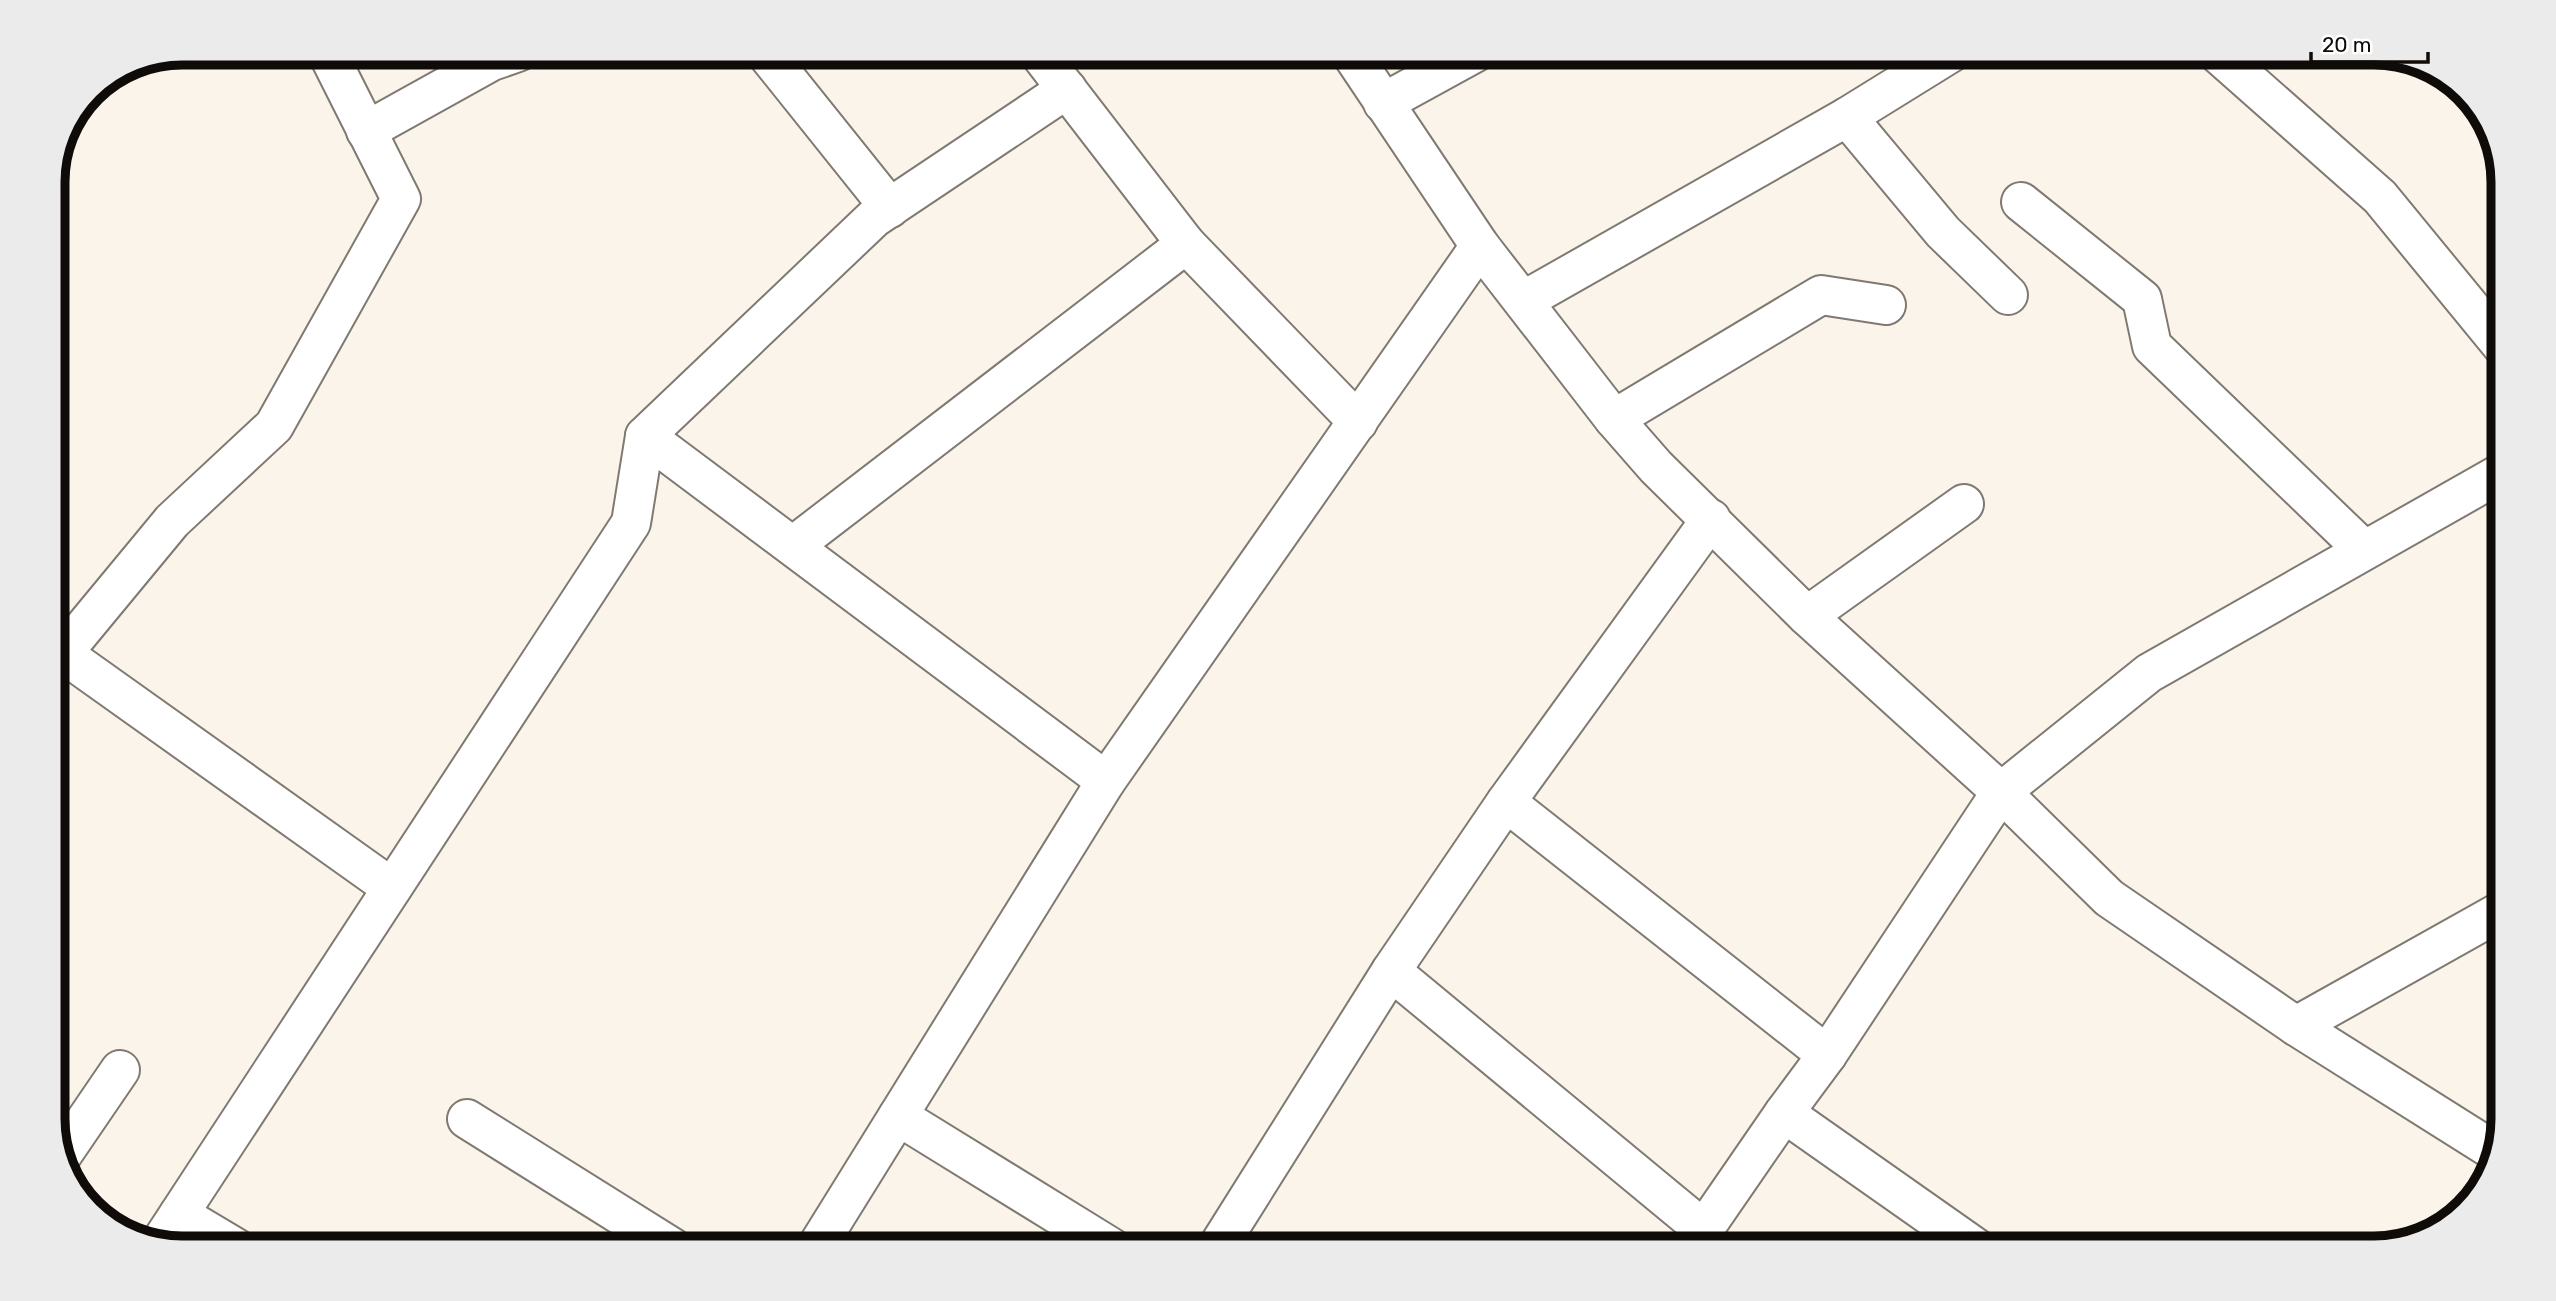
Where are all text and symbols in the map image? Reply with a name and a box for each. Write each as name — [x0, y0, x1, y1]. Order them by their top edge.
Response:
scale bar — [2311, 21, 2428, 65]
text: 20 m — [2322, 32, 2371, 57]

